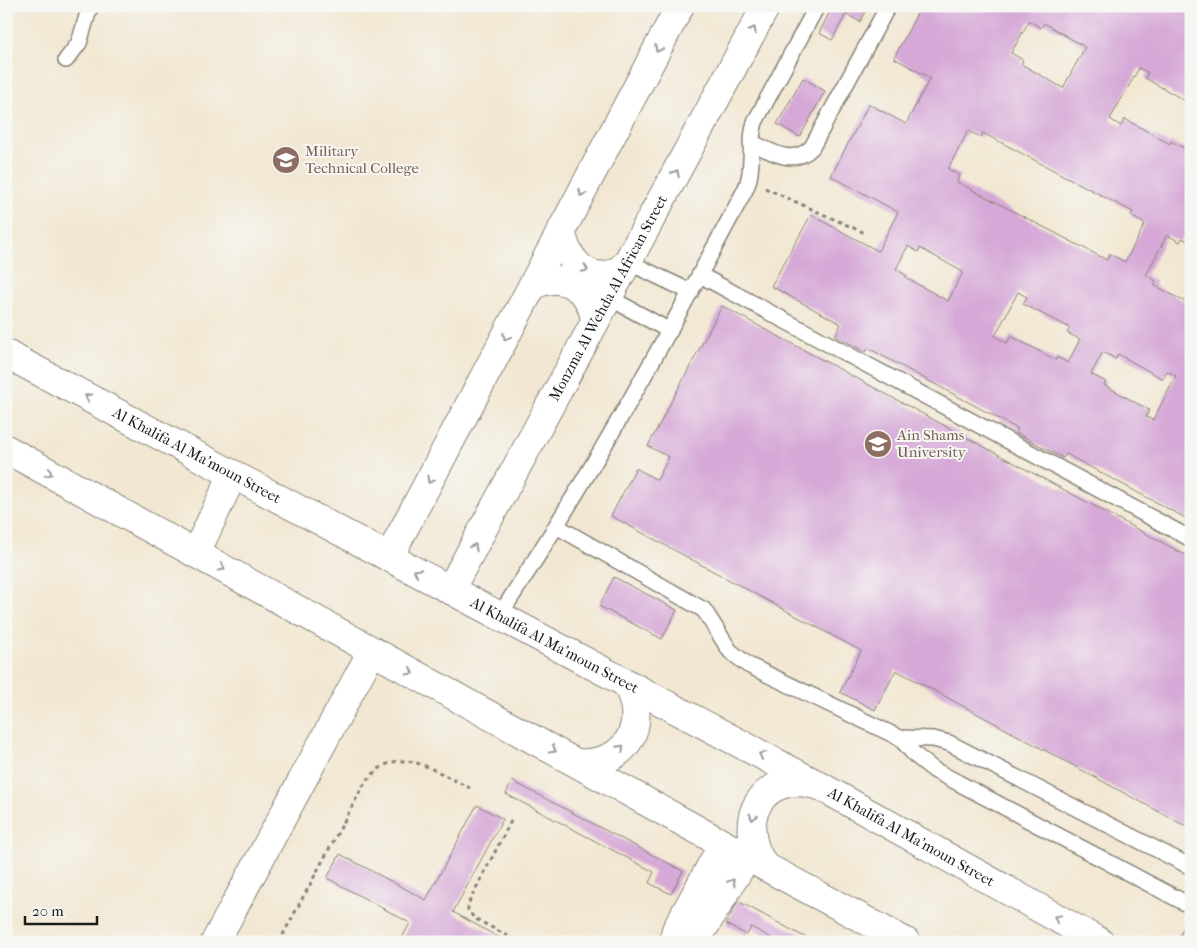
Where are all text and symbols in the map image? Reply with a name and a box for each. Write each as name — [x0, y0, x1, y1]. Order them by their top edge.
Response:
one-way arrow — [747, 26, 757, 35]
one-way arrow — [654, 44, 664, 53]
place label: Military Technical College — [305, 142, 419, 177]
school or university icon: Military Technical College — [271, 145, 301, 175]
one-way arrow — [670, 169, 680, 178]
one-way arrow — [578, 188, 588, 197]
street label: Monzma Al Wehda Al African Street — [545, 191, 671, 404]
one-way arrow — [580, 263, 589, 273]
one-way arrow — [502, 331, 512, 340]
one-way arrow — [85, 393, 94, 403]
street label: Al Khalifa Al Ma'moun Street — [109, 403, 285, 508]
place label: Ain Shams University — [896, 426, 967, 461]
school or university icon: Ain Shams University — [863, 429, 893, 459]
one-way arrow — [44, 467, 53, 477]
one-way arrow — [426, 475, 436, 484]
one-way arrow — [467, 543, 477, 552]
one-way arrow — [217, 562, 226, 572]
one-way arrow — [414, 568, 423, 578]
street label: Al Khalifa Al Ma'moun Street — [466, 593, 642, 697]
one-way arrow — [405, 665, 414, 675]
one-way arrow — [547, 744, 556, 754]
one-way arrow — [616, 745, 625, 754]
one-way arrow — [758, 751, 767, 761]
street label: Al Khalifa Al Ma'moun Street — [824, 783, 998, 891]
one-way arrow — [748, 812, 759, 821]
one-way arrow — [726, 879, 736, 888]
scale bar — [25, 893, 98, 925]
text: 20 m — [32, 902, 64, 920]
one-way arrow — [1054, 914, 1063, 924]

